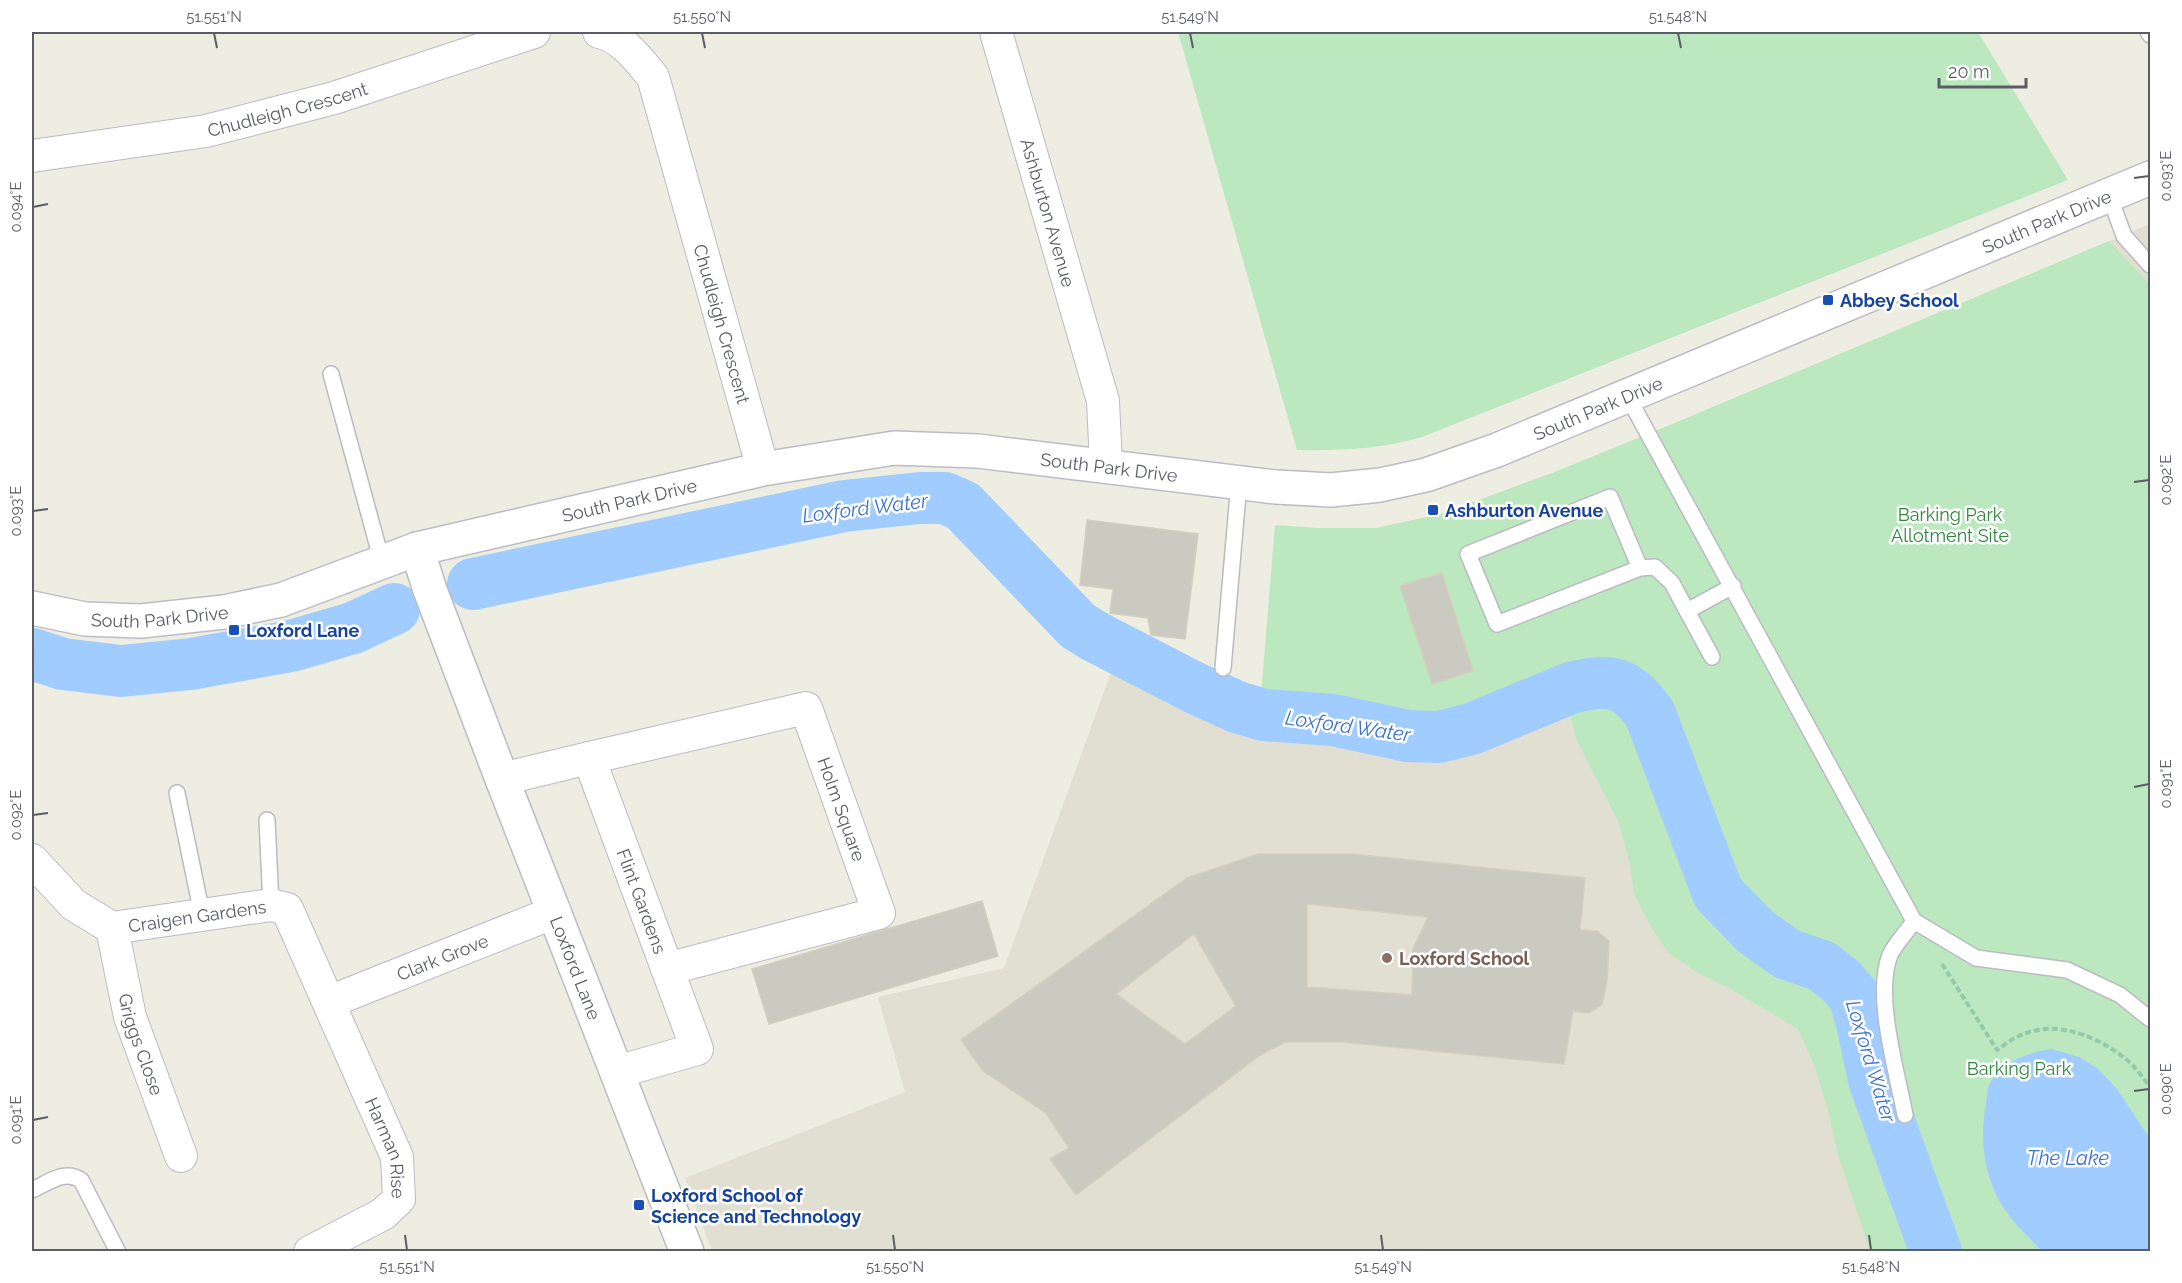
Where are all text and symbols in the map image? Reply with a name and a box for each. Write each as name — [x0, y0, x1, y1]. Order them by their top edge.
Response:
text: 51.551°N — [186, 8, 242, 26]
text: 51.550°N — [673, 8, 731, 26]
text: 51.549°N — [1161, 8, 1219, 26]
text: 51.548°N — [1649, 8, 1707, 26]
scale bar — [1939, 51, 2026, 89]
text: 20 m — [1948, 61, 1990, 82]
street label: Chudleigh Crescent — [205, 77, 370, 141]
street label: Ashburton Avenue — [1017, 136, 1080, 290]
text: 0.093°E — [2157, 151, 2175, 201]
text: 0.094°E — [7, 181, 25, 233]
street label: South Park Drive — [1979, 185, 2114, 257]
street label: Chudleigh Crescent — [690, 242, 755, 406]
place label: Abbey School — [1840, 290, 1959, 311]
marker: Abbey School — [1821, 293, 1835, 307]
street label: South Park Drive — [1530, 372, 1666, 444]
street label: South Park Drive — [1039, 448, 1179, 486]
text: 0.092°E — [2157, 455, 2175, 505]
street label: South Park Drive — [560, 474, 699, 526]
text: 0.093°E — [7, 486, 25, 536]
water label: Loxford Water — [801, 488, 930, 528]
place label: Ashburton Avenue — [1445, 500, 1603, 521]
marker: Ashburton Avenue — [1426, 503, 1440, 517]
park label: Barking Park Allotment Site — [1891, 504, 2009, 546]
street label: South Park Drive — [91, 601, 230, 632]
place label: Loxford Lane — [246, 620, 359, 641]
marker: Loxford Lane — [227, 623, 241, 637]
water label: Loxford Water — [1284, 705, 1413, 747]
street label: Holm Square — [814, 754, 870, 864]
text: 0.091°E — [2157, 759, 2175, 809]
text: 0.092°E — [7, 790, 25, 840]
street label: Flint Gardens — [613, 846, 671, 957]
street label: Craigen Gardens — [127, 895, 268, 936]
street label: Loxford Lane — [546, 913, 606, 1023]
street label: Clark Grove — [394, 929, 492, 985]
place label: Loxford School — [1399, 948, 1530, 969]
marker: Loxford School — [1380, 951, 1394, 965]
street label: Griggs Close — [115, 992, 168, 1098]
water label: Loxford Water — [1841, 997, 1901, 1126]
park label: Barking Park — [1967, 1058, 2072, 1079]
text: 0.090°E — [2157, 1063, 2175, 1115]
street label: Harman Rise — [361, 1094, 409, 1199]
text: 0.091°E — [7, 1095, 25, 1145]
water label: The Lake — [2027, 1146, 2110, 1170]
place label: Loxford School of Science and Technology — [651, 1185, 861, 1227]
marker: Loxford School of Science and Technology — [632, 1198, 646, 1212]
text: 51.551°N — [379, 1258, 435, 1276]
text: 51.550°N — [866, 1258, 924, 1276]
text: 51.549°N — [1354, 1258, 1412, 1276]
text: 51.548°N — [1842, 1258, 1900, 1276]

